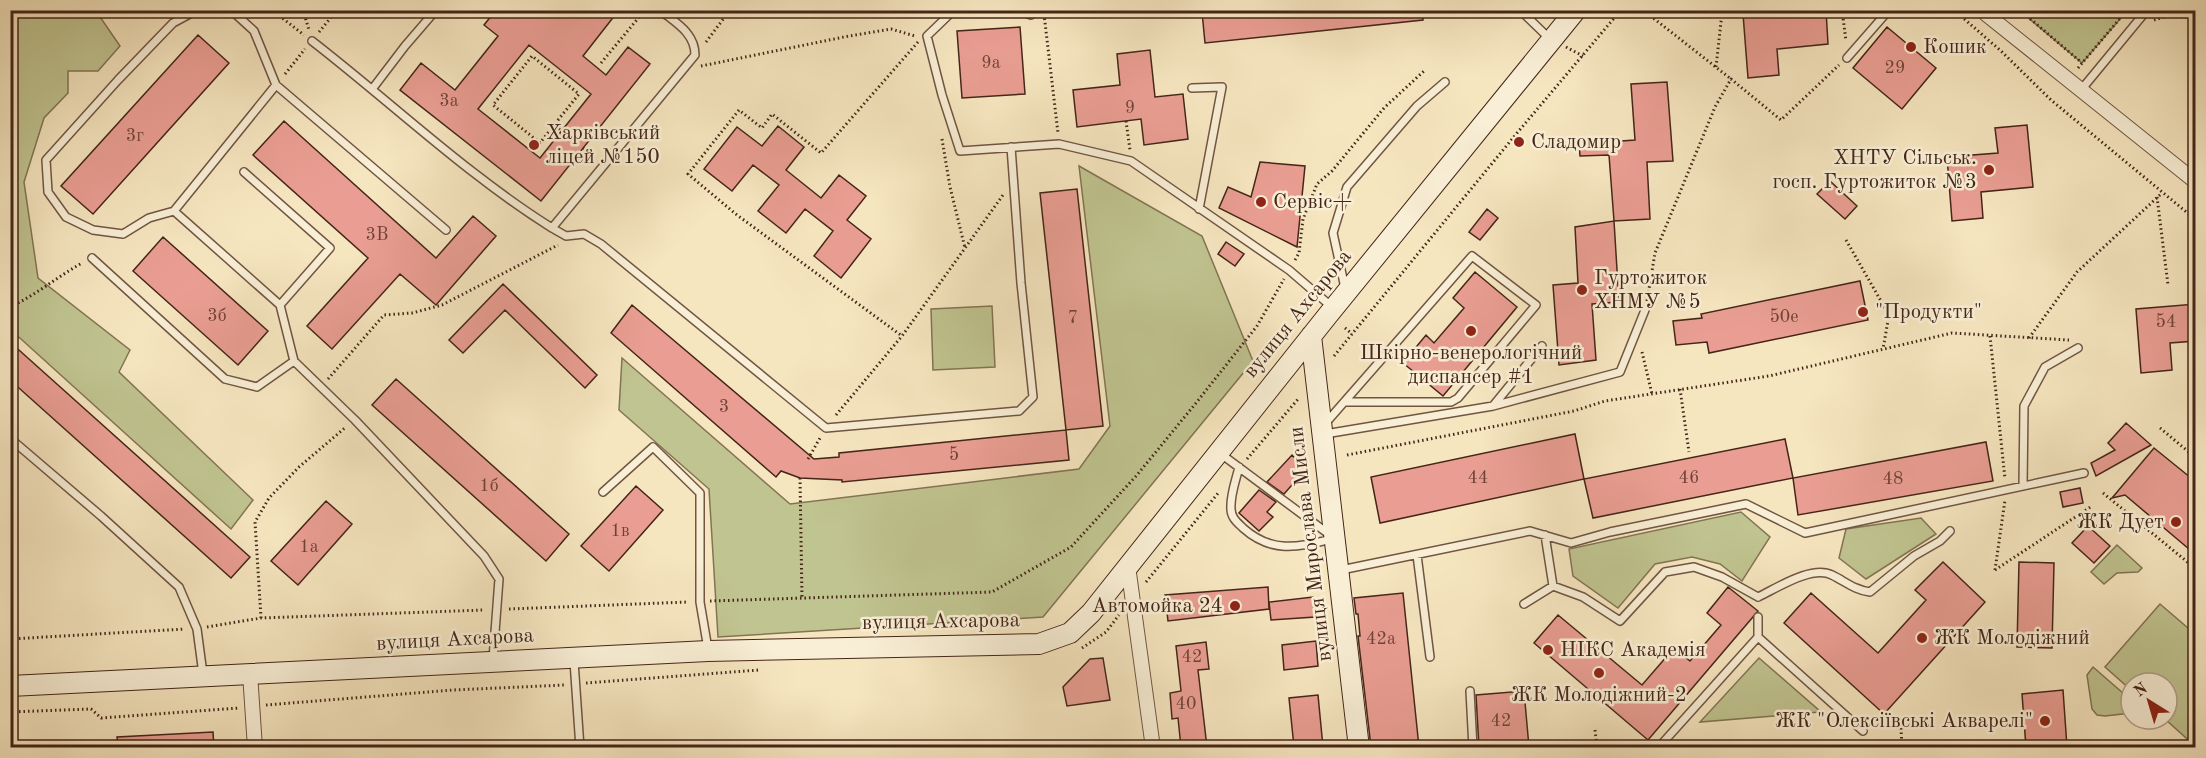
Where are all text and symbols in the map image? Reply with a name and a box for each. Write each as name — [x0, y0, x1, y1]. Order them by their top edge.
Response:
place label: Кошик — [1923, 37, 1987, 58]
marker: Кошик — [1904, 40, 1918, 54]
house number: 9а — [981, 54, 1001, 72]
house number: 29 — [1885, 59, 1905, 77]
house number: 3а — [439, 92, 459, 110]
house number: 9 — [1125, 99, 1135, 117]
place label: Харківський ліцей №150 — [546, 123, 660, 168]
house number: 3г — [126, 127, 144, 145]
place label: Сладомир — [1531, 132, 1621, 153]
marker: Сладомир — [1512, 135, 1526, 149]
marker: Харківський ліцей №150 — [527, 138, 541, 152]
place label: ХНТУ Сільськ. госп. Гуртожиток №3 — [1772, 148, 1977, 193]
marker: ХНТУ Сільськ. госп. Гуртожиток №3 — [1982, 163, 1996, 177]
place label: Сервіс+ — [1273, 192, 1352, 213]
marker: Сервіс+ — [1254, 195, 1268, 209]
house number: 3В — [366, 226, 388, 244]
street label: вулиця Ахсарова — [1240, 246, 1356, 382]
place label: Гуртожиток ХНМУ №5 — [1594, 268, 1708, 313]
marker: Гуртожиток ХНМУ №5 — [1575, 283, 1589, 297]
place label: "Продукти" — [1875, 302, 1982, 323]
marker: "Продукти" — [1856, 305, 1870, 319]
house number: 3б — [207, 307, 227, 325]
house number: 50е — [1769, 308, 1799, 326]
house number: 7 — [1068, 309, 1078, 327]
house number: 54 — [2156, 313, 2176, 331]
marker: Шкірно-венерологічний диспансер #1 — [1464, 324, 1478, 338]
place label: Шкірно-венерологічний диспансер #1 — [1360, 343, 1582, 388]
house number: 3 — [719, 398, 729, 416]
street label: вулиця Мирослава Мисли — [1286, 425, 1336, 663]
house number: 5 — [949, 446, 959, 464]
house number: 44 — [1468, 469, 1488, 487]
house number: 46 — [1679, 469, 1699, 487]
house number: 48 — [1883, 470, 1903, 488]
house number: 1б — [479, 477, 499, 495]
place label: ЖК Дует — [2076, 512, 2164, 533]
marker: ЖК Дует — [2169, 515, 2183, 529]
house number: 1в — [610, 522, 630, 540]
house number: 1а — [299, 538, 319, 556]
place label: Автомойка 24 — [1092, 596, 1223, 617]
marker: Автомойка 24 — [1228, 599, 1242, 613]
street label: вулиця Ахсарова — [862, 610, 1020, 634]
street label: вулиця Ахсарова — [376, 625, 534, 655]
place label: ЖК Молодіжний — [1934, 628, 2090, 649]
house number: 42а — [1366, 630, 1396, 648]
marker: ЖК Молодіжний — [1915, 631, 1929, 645]
place label: НІКС Академія — [1560, 640, 1706, 661]
marker: НІКС Академія — [1541, 643, 1555, 657]
house number: 42 — [1182, 648, 1202, 666]
marker: ЖК Молодіжний-2 — [1592, 666, 1606, 680]
north arrow — [2119, 671, 2179, 731]
text: N — [2131, 680, 2151, 701]
place label: ЖК Молодіжний-2 — [1511, 685, 1687, 706]
house number: 40 — [1176, 695, 1196, 713]
place label: ЖК "Олексіївські Акварелі" — [1775, 711, 2033, 732]
house number: 42 — [1491, 712, 1511, 730]
marker: ЖК "Олексіївські Акварелі" — [2038, 714, 2052, 728]

